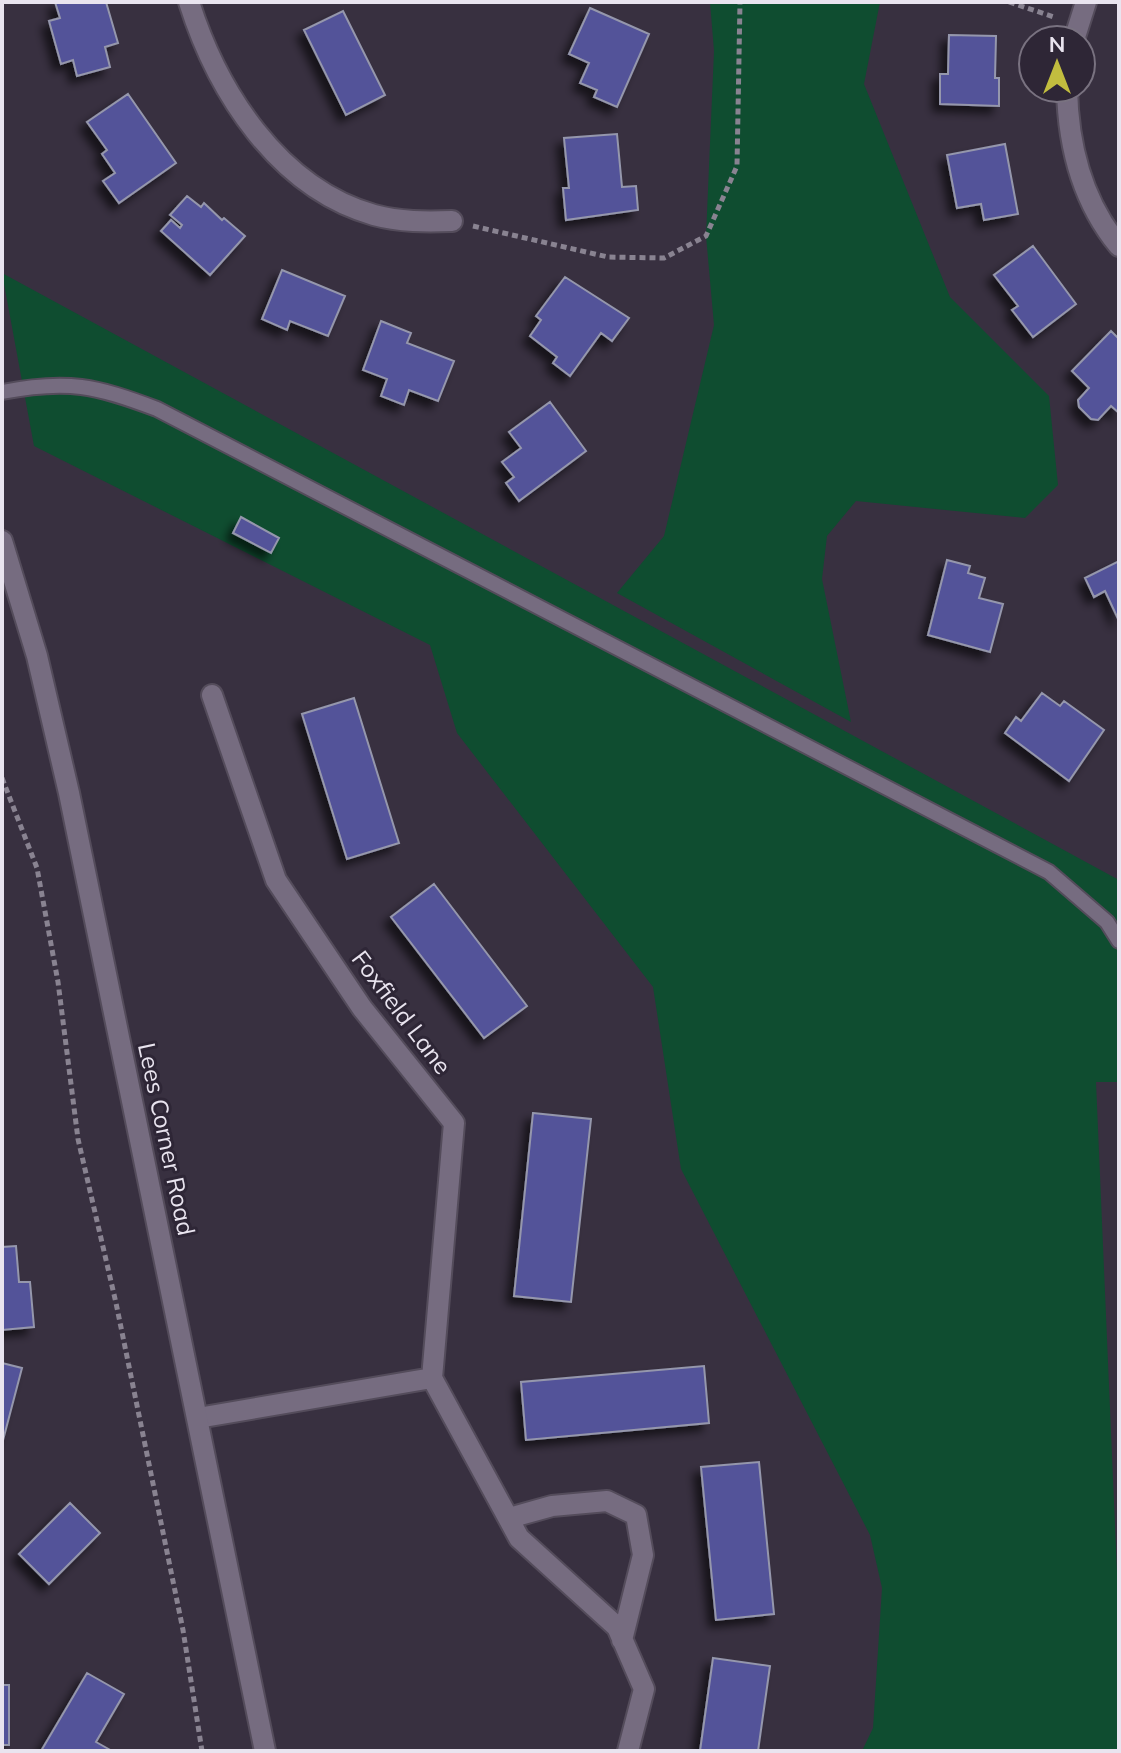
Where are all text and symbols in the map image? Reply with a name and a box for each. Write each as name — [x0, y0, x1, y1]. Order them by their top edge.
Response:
north arrow — [1017, 24, 1097, 104]
text: N — [1049, 30, 1065, 58]
street label: Foxfield Lane — [346, 944, 458, 1080]
street label: Lees Corner Road — [132, 1040, 202, 1238]

